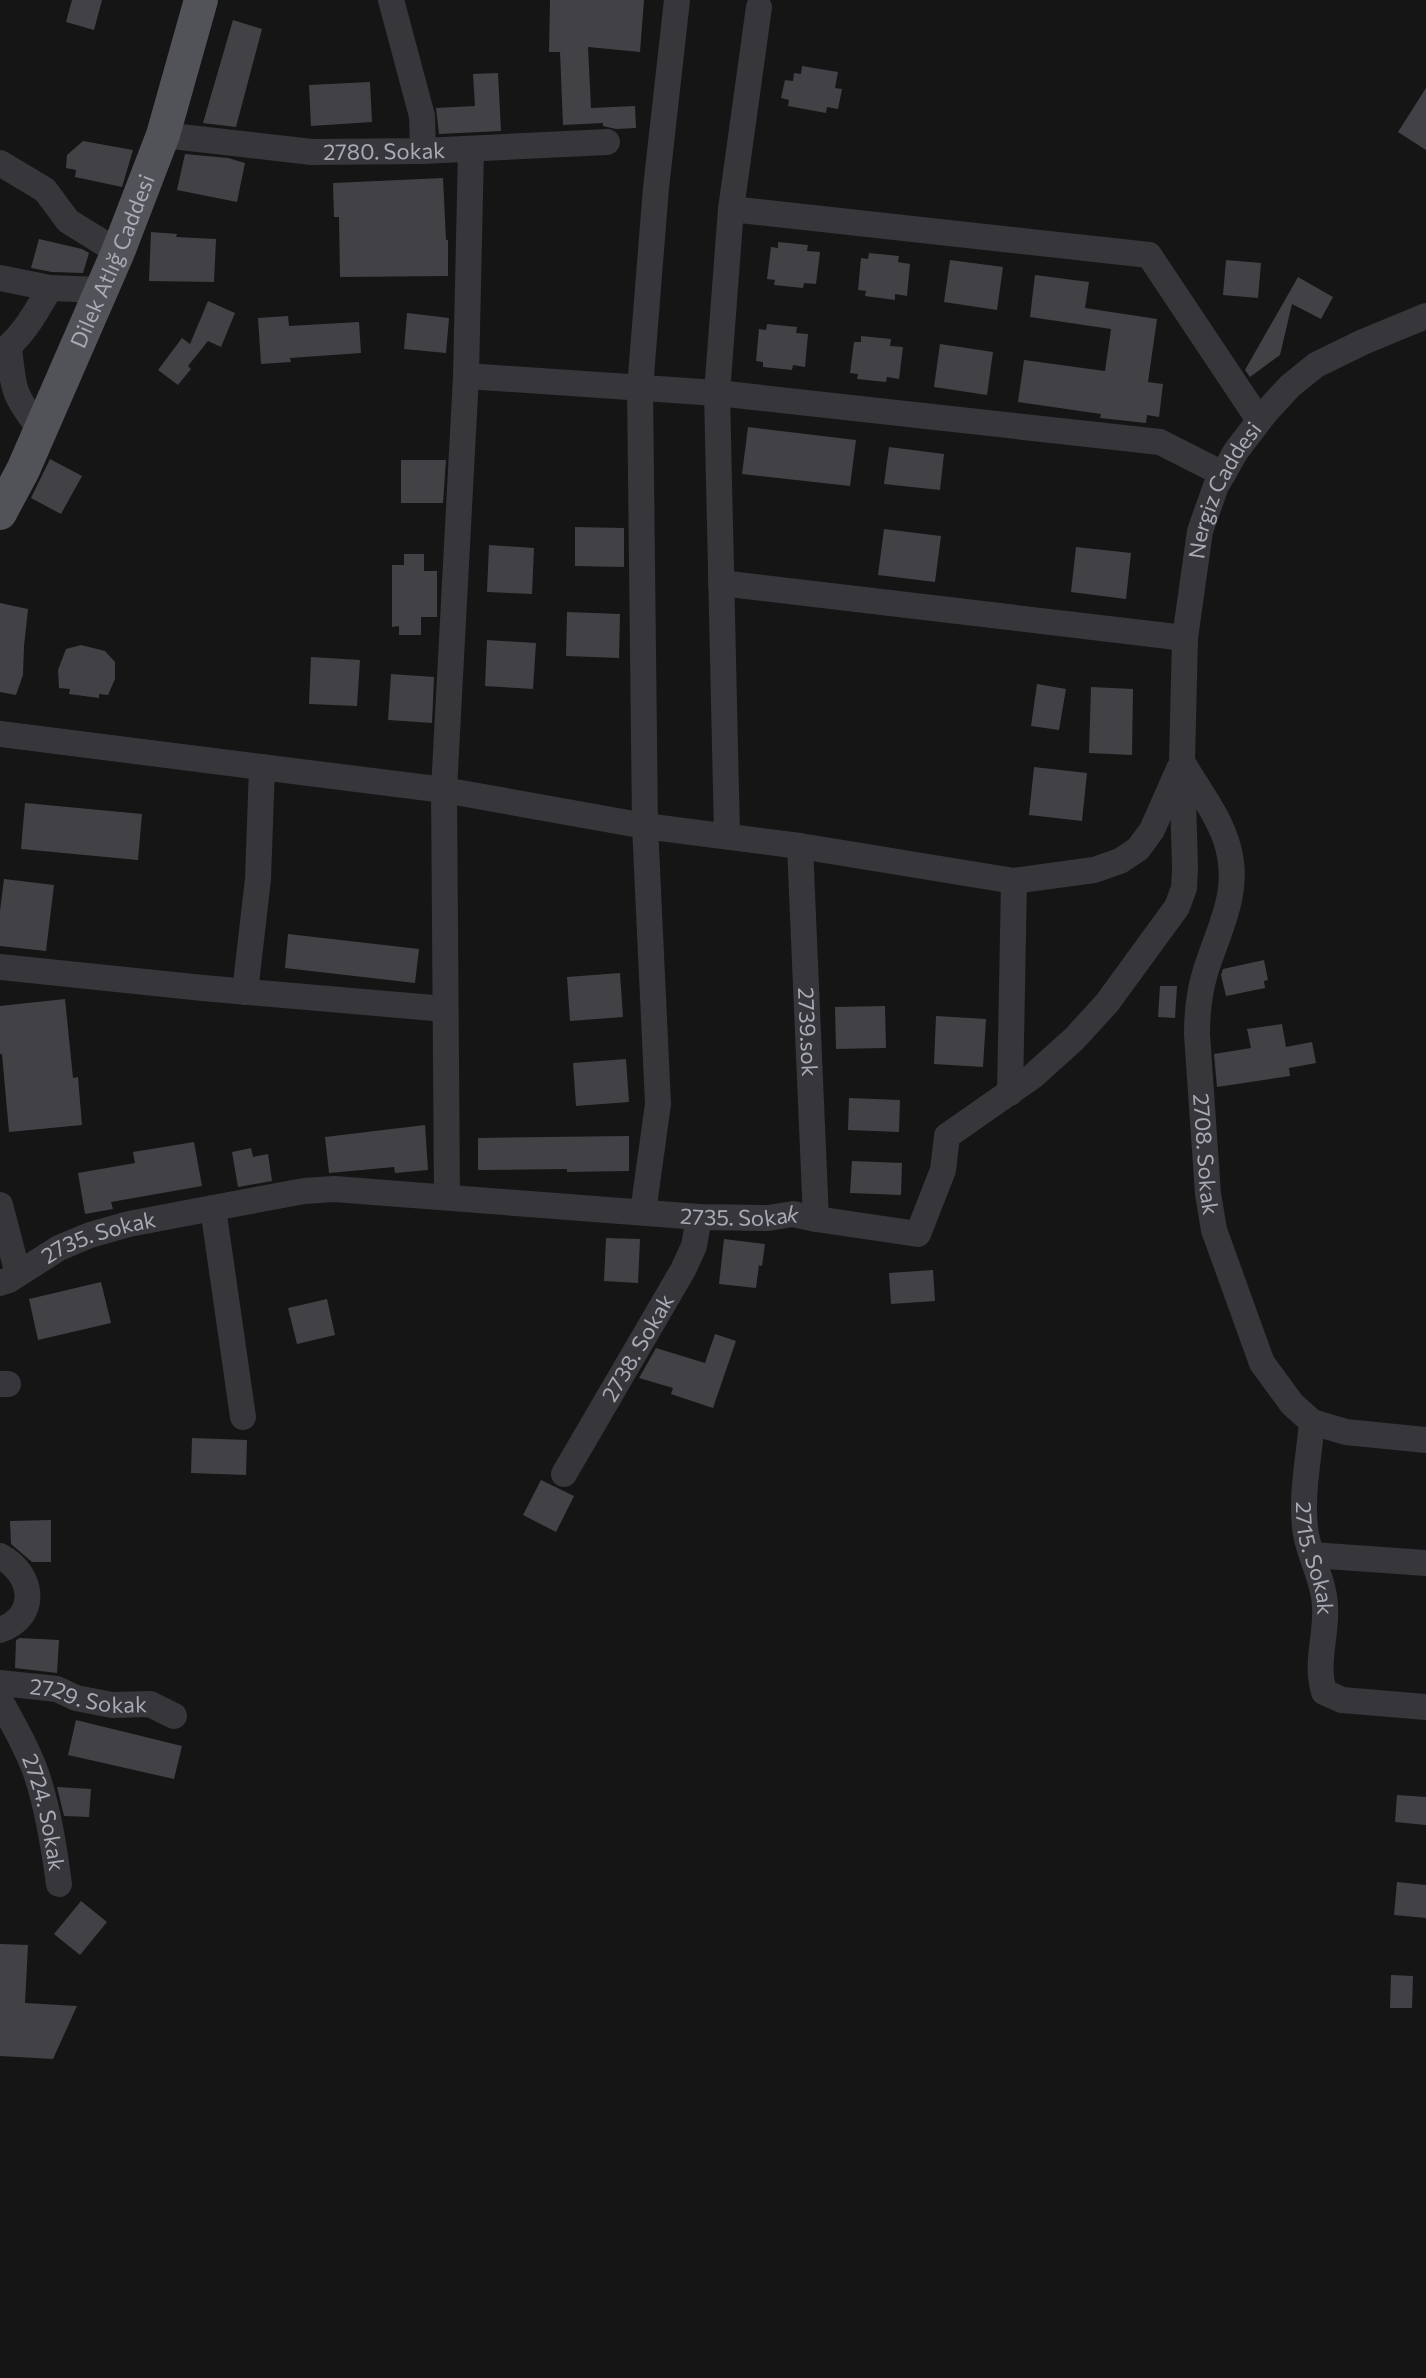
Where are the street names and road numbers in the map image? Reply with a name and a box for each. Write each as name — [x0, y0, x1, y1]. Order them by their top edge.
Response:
street label: 2780. Sokak — [323, 136, 446, 165]
street label: Dilek Atlığ Caddesi — [64, 170, 160, 352]
street label: Nergiz Caddesi — [1182, 416, 1267, 560]
street label: 2739.sok — [793, 986, 824, 1077]
street label: 2708. Sokak — [1188, 1092, 1225, 1217]
street label: 2735. Sokak — [679, 1199, 802, 1231]
street label: 2735. Sokak — [36, 1205, 158, 1269]
street label: 2738. Sokak — [595, 1289, 679, 1406]
street label: 2715. Sokak — [1291, 1501, 1339, 1616]
street label: 2729. Sokak — [29, 1672, 147, 1718]
street label: 2724. Sokak — [17, 1750, 71, 1873]

